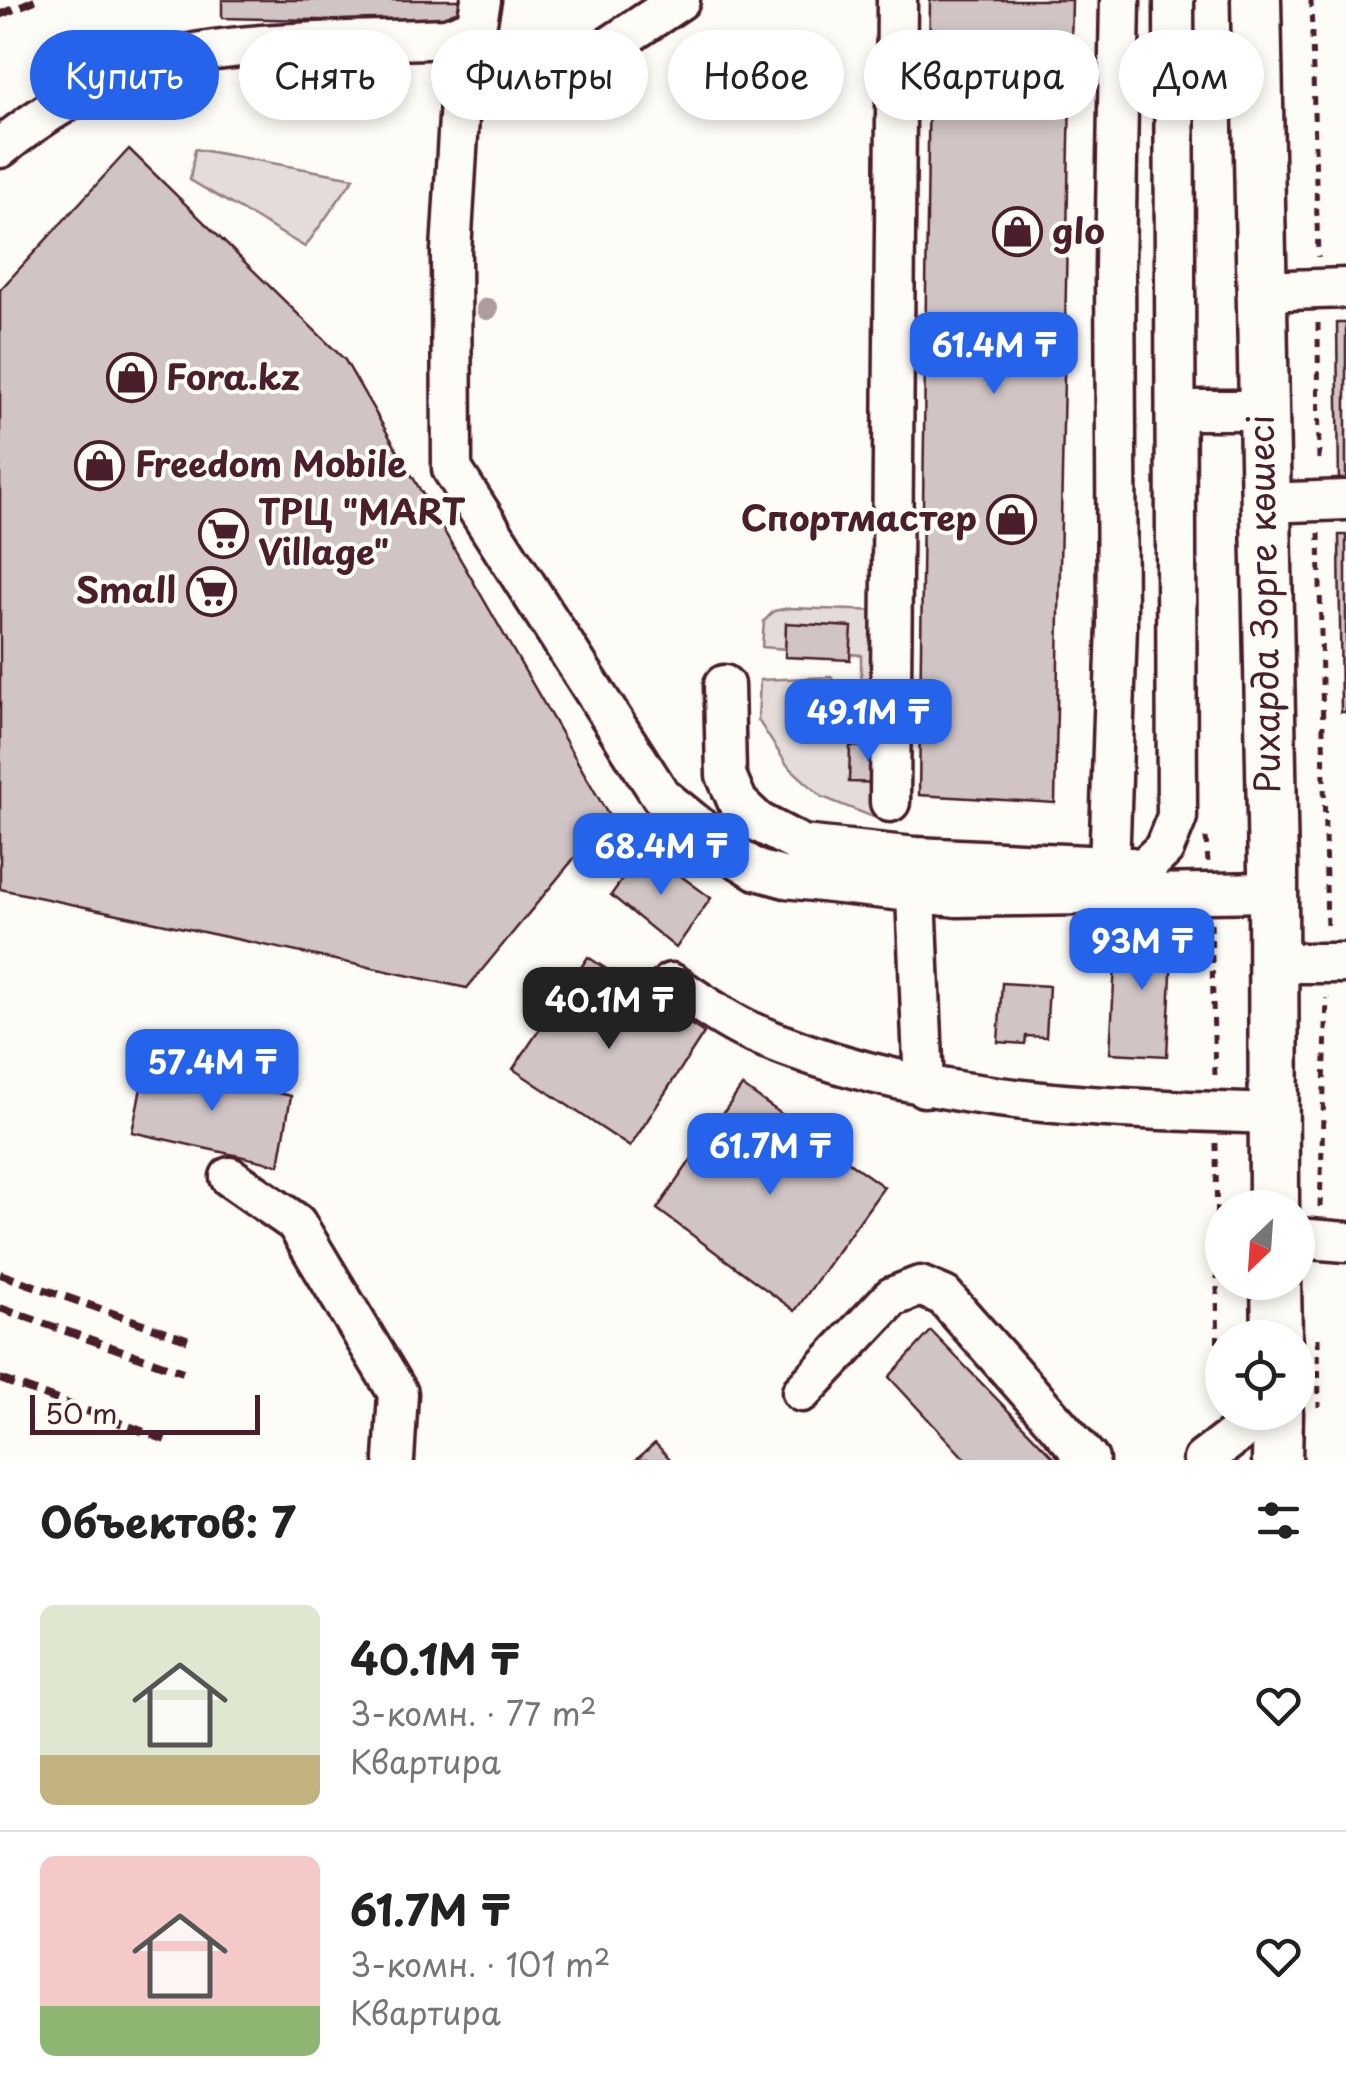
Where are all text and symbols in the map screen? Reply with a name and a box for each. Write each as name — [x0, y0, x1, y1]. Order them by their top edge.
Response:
chip: Купить — [30, 30, 219, 120]
chip: Снять — [239, 30, 411, 120]
chip: Фильтры — [431, 30, 648, 120]
chip: Новое — [668, 30, 844, 120]
chip: Квартира — [864, 30, 1099, 120]
chip: Дом — [1119, 30, 1264, 120]
place label: glo — [1052, 203, 1105, 256]
shop icon: glo — [991, 206, 1043, 258]
pin: 61.4M ₸ — [902, 312, 1086, 397]
text: 61.4M ₸ — [932, 320, 1056, 368]
place label: Fora.kz — [166, 349, 300, 402]
shop icon: Fora.kz — [105, 352, 157, 404]
street label: Рихарда Зорге көшесі — [1233, 414, 1292, 794]
place label: Freedom Mobile — [135, 436, 407, 489]
shop icon: Freedom Mobile — [74, 439, 126, 491]
place label: ТРЦ "MART Village" — [258, 484, 466, 577]
place label: Спортмастер — [741, 490, 977, 543]
shop icon: Спортмастер — [986, 493, 1038, 545]
supermarket icon: ТРЦ "MART Village" — [197, 507, 249, 559]
place label: Small — [76, 562, 176, 615]
supermarket icon: Small — [185, 565, 237, 617]
pin: 49.1M ₸ — [776, 679, 960, 764]
text: 49.1M ₸ — [807, 687, 929, 735]
pin: 68.4M ₸ — [569, 813, 753, 898]
text: 68.4M ₸ — [595, 821, 727, 869]
pin: 93M ₸ — [1072, 908, 1212, 993]
text: 93M ₸ — [1091, 916, 1193, 964]
pin: 40.1M ₸ — [517, 967, 701, 1052]
text: 40.1M ₸ — [545, 975, 673, 1023]
pin: 57.4M ₸ — [120, 1029, 304, 1114]
text: 57.4M ₸ — [147, 1037, 277, 1085]
pin: 61.7M ₸ — [678, 1113, 862, 1198]
text: 61.7M ₸ — [709, 1121, 831, 1169]
north arrow — [1205, 1190, 1315, 1300]
map controls — [1205, 1190, 1315, 1430]
button: locate — [1205, 1320, 1315, 1430]
scale bar — [30, 1390, 260, 1434]
text: 50 m — [45, 1391, 118, 1434]
text: Объектов: 7 — [40, 1489, 296, 1552]
icon: filters — [1251, 1493, 1306, 1548]
text: 40.1M ₸ — [350, 1626, 519, 1689]
icon: home — [120, 1645, 240, 1765]
icon: heart — [1251, 1678, 1306, 1733]
text: 3-комн. · 77 m² — [350, 1689, 597, 1737]
text: Квартира — [350, 1737, 501, 1785]
text: 61.7M ₸ — [350, 1877, 510, 1940]
icon: home — [120, 1896, 240, 2016]
icon: heart — [1251, 1929, 1306, 1984]
text: 3-комн. · 101 m² — [350, 1940, 610, 1988]
text: Квартира — [350, 1988, 501, 2036]

